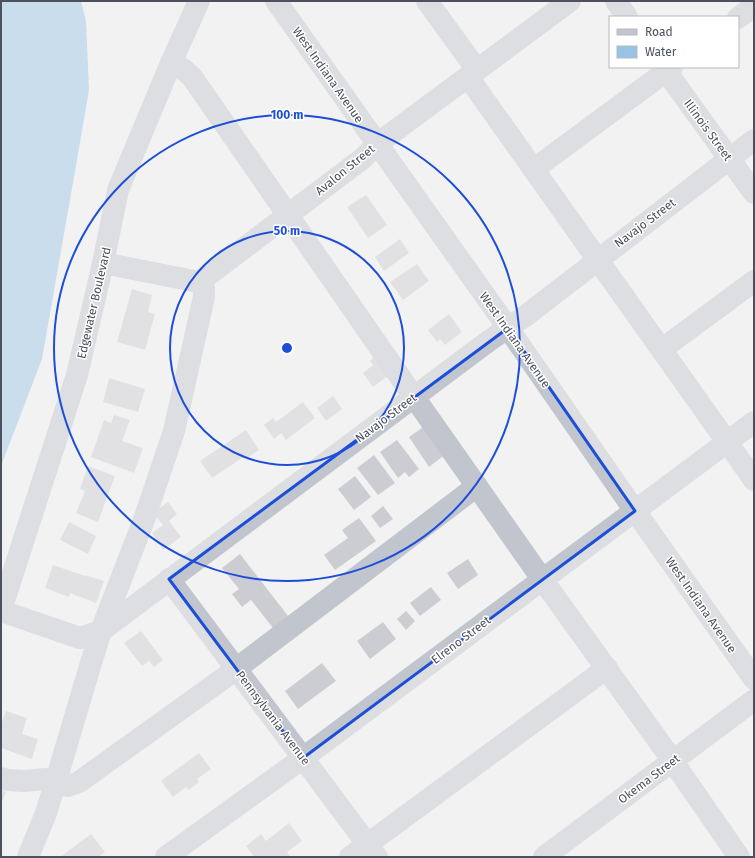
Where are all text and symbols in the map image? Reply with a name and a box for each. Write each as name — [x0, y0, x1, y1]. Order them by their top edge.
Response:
legend — [609, 16, 739, 68]
street label: West Indiana Avenue — [290, 24, 366, 126]
text: Road — [645, 25, 673, 39]
text: Water — [645, 45, 677, 59]
street label: Illinois Street — [681, 96, 735, 164]
text: 100 m — [271, 108, 303, 122]
street label: Avalon Street — [313, 141, 378, 198]
street label: Navajo Street — [612, 195, 679, 250]
text: 50 m — [274, 224, 300, 238]
street label: Edgewater Boulevard — [74, 246, 114, 360]
street label: West Indiana Avenue — [477, 289, 553, 391]
centre of rings — [280, 341, 294, 355]
street label: Navajo Street — [353, 390, 420, 445]
street label: West Indiana Avenue — [663, 554, 739, 656]
street label: Elreno Street — [429, 613, 494, 667]
street label: Pennsylvania Avenue — [233, 668, 313, 768]
street label: Okema Street — [615, 751, 683, 807]

